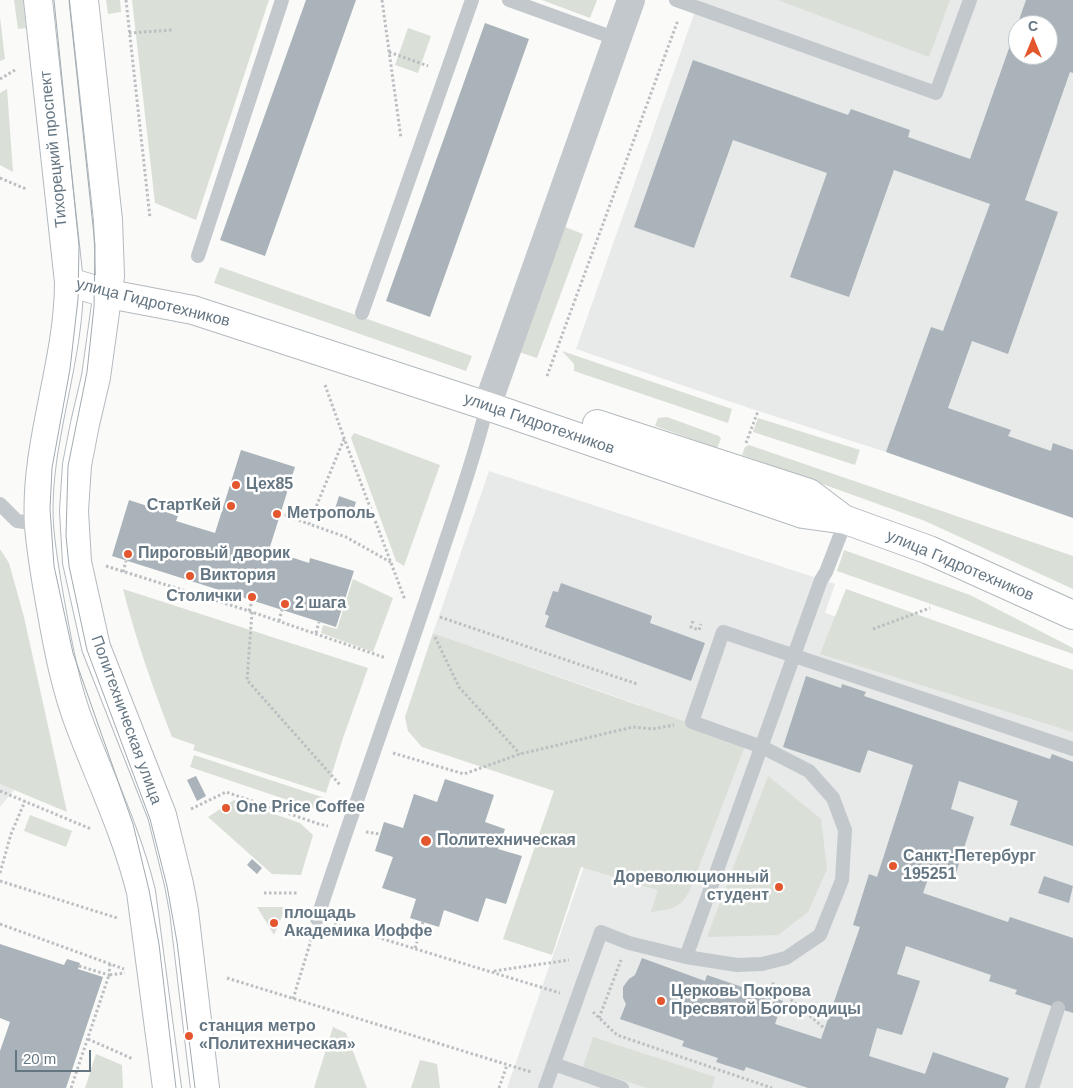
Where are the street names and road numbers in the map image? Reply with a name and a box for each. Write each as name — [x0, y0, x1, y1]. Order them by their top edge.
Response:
street label: Тихорецкий проспект — [36, 70, 72, 228]
street label: улица Гидротехников — [74, 275, 232, 331]
street label: улица Гидротехников — [461, 389, 617, 459]
street label: улица Гидротехников — [884, 526, 1036, 606]
street label: Политехническая улица — [86, 633, 166, 807]

